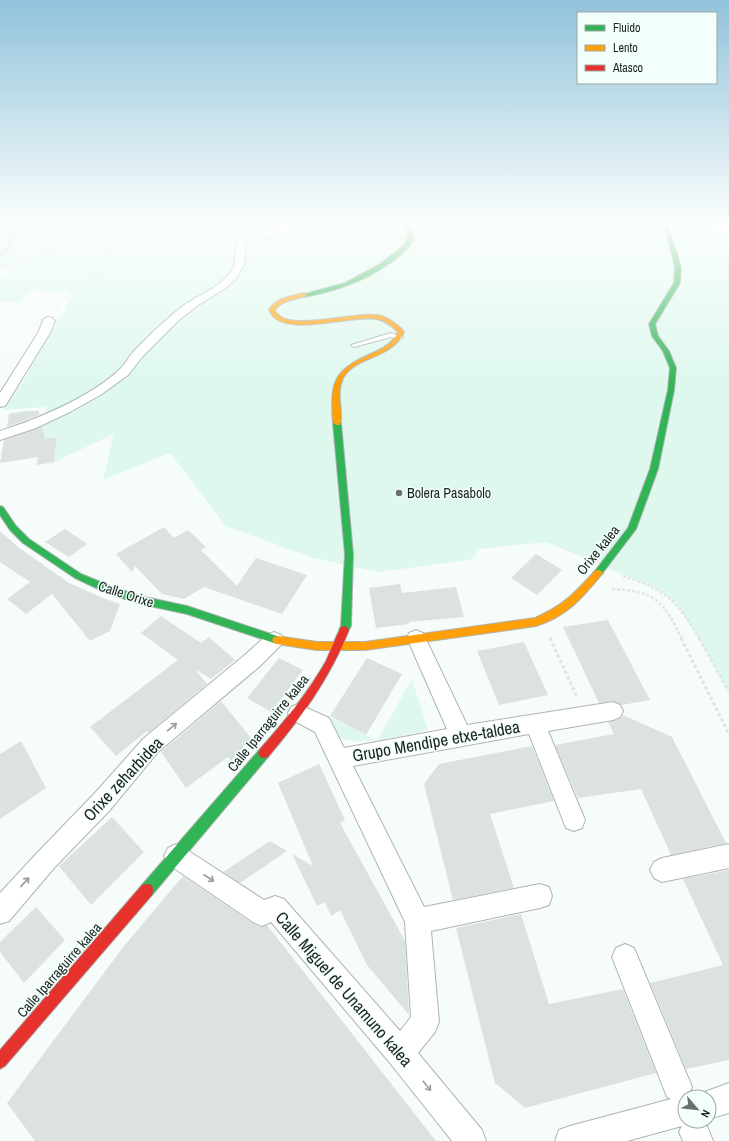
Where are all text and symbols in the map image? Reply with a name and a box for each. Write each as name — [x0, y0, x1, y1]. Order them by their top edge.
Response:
legend — [577, 12, 717, 84]
text: Fluido — [613, 20, 640, 36]
text: Lento — [613, 40, 638, 56]
text: Atasco — [612, 60, 643, 76]
place label: Bolera Pasabolo — [407, 484, 491, 502]
marker: Bolera Pasabolo — [394, 488, 404, 498]
street label: Orixe kalea — [573, 521, 624, 578]
street label: Calle Orixe — [96, 577, 156, 611]
street label: Calle Iparraguirre kalea — [223, 670, 313, 775]
street label: Grupo Mendipe etxe-taldea — [350, 714, 522, 767]
one-way arrow — [167, 722, 178, 731]
street label: Orixe zeharbidea — [77, 731, 168, 826]
one-way arrow — [203, 874, 214, 882]
one-way arrow — [21, 877, 30, 887]
street label: Calle Miguel de Unamuno kalea — [271, 906, 418, 1071]
street label: Calle Iparraguirre kalea — [13, 918, 106, 1021]
one-way arrow — [422, 1081, 431, 1092]
north arrow — [677, 1089, 717, 1129]
text: N — [698, 1108, 714, 1120]

